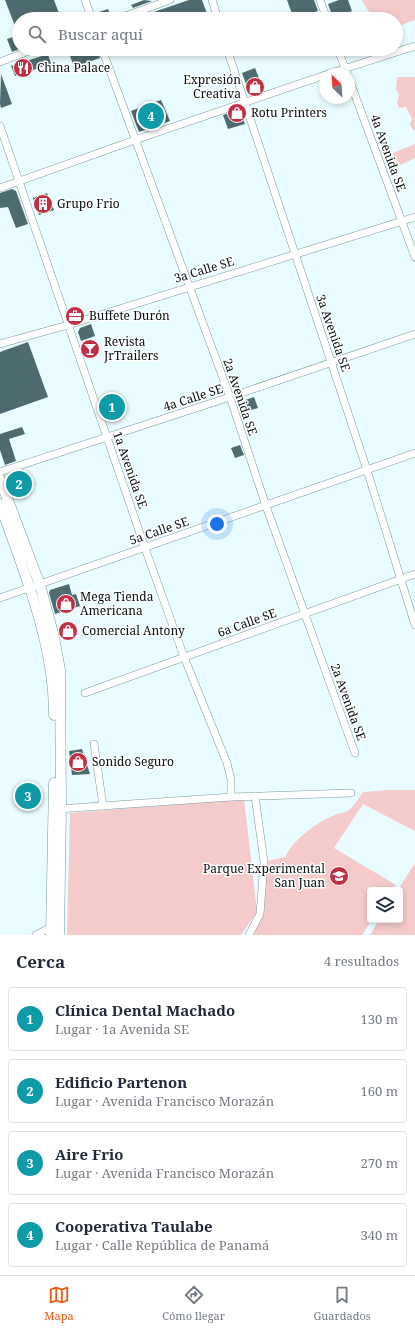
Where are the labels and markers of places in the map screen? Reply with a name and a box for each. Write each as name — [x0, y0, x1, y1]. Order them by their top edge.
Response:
restaurant icon: China Palace — [12, 57, 34, 79]
place label: China Palace — [37, 59, 110, 76]
place label: Expresión Creativa — [183, 71, 241, 102]
shop icon: Expresión Creativa — [244, 76, 266, 98]
pin: 4 — [138, 101, 164, 131]
shop icon: Rotu Printers — [226, 102, 248, 124]
place label: Rotu Printers — [251, 104, 327, 121]
building icon: Grupo Frio — [32, 193, 54, 215]
place label: Grupo Frio — [57, 195, 120, 212]
office icon: Buffete Durón — [64, 305, 86, 327]
place label: Buffete Durón — [89, 307, 170, 324]
place label: Revista JrTrailers — [103, 333, 159, 364]
bar icon: Revista JrTrailers — [79, 338, 101, 360]
pin: 1 — [99, 392, 125, 422]
pin: 2 — [6, 469, 32, 499]
place label: Mega Tienda Americana — [80, 588, 154, 619]
shop icon: Mega Tienda Americana — [55, 593, 77, 615]
shop icon: Comercial Antony — [57, 620, 79, 642]
place label: Comercial Antony — [82, 622, 185, 639]
shop icon: Sonido Seguro — [67, 751, 89, 773]
place label: Sonido Seguro — [92, 753, 174, 770]
pin: 3 — [15, 781, 41, 811]
place label: Parque Experimental San Juan — [203, 860, 325, 891]
school or university icon: Parque Experimental San Juan — [328, 865, 350, 887]

